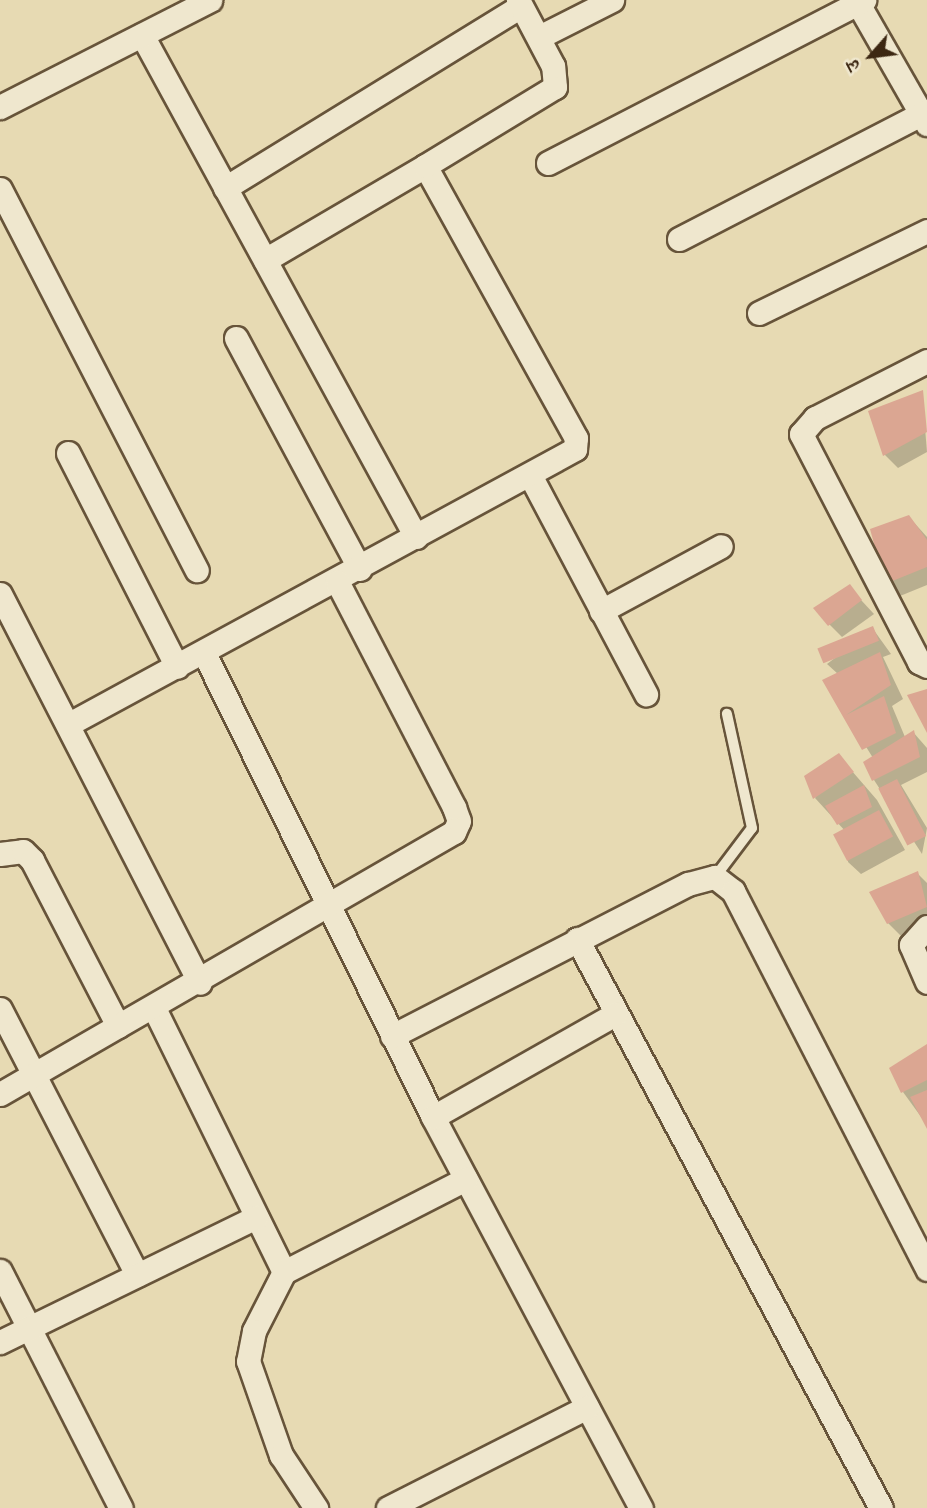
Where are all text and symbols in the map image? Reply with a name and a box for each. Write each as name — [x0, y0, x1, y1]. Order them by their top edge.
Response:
north arrow — [836, 21, 906, 91]
text: उ — [838, 55, 867, 77]

